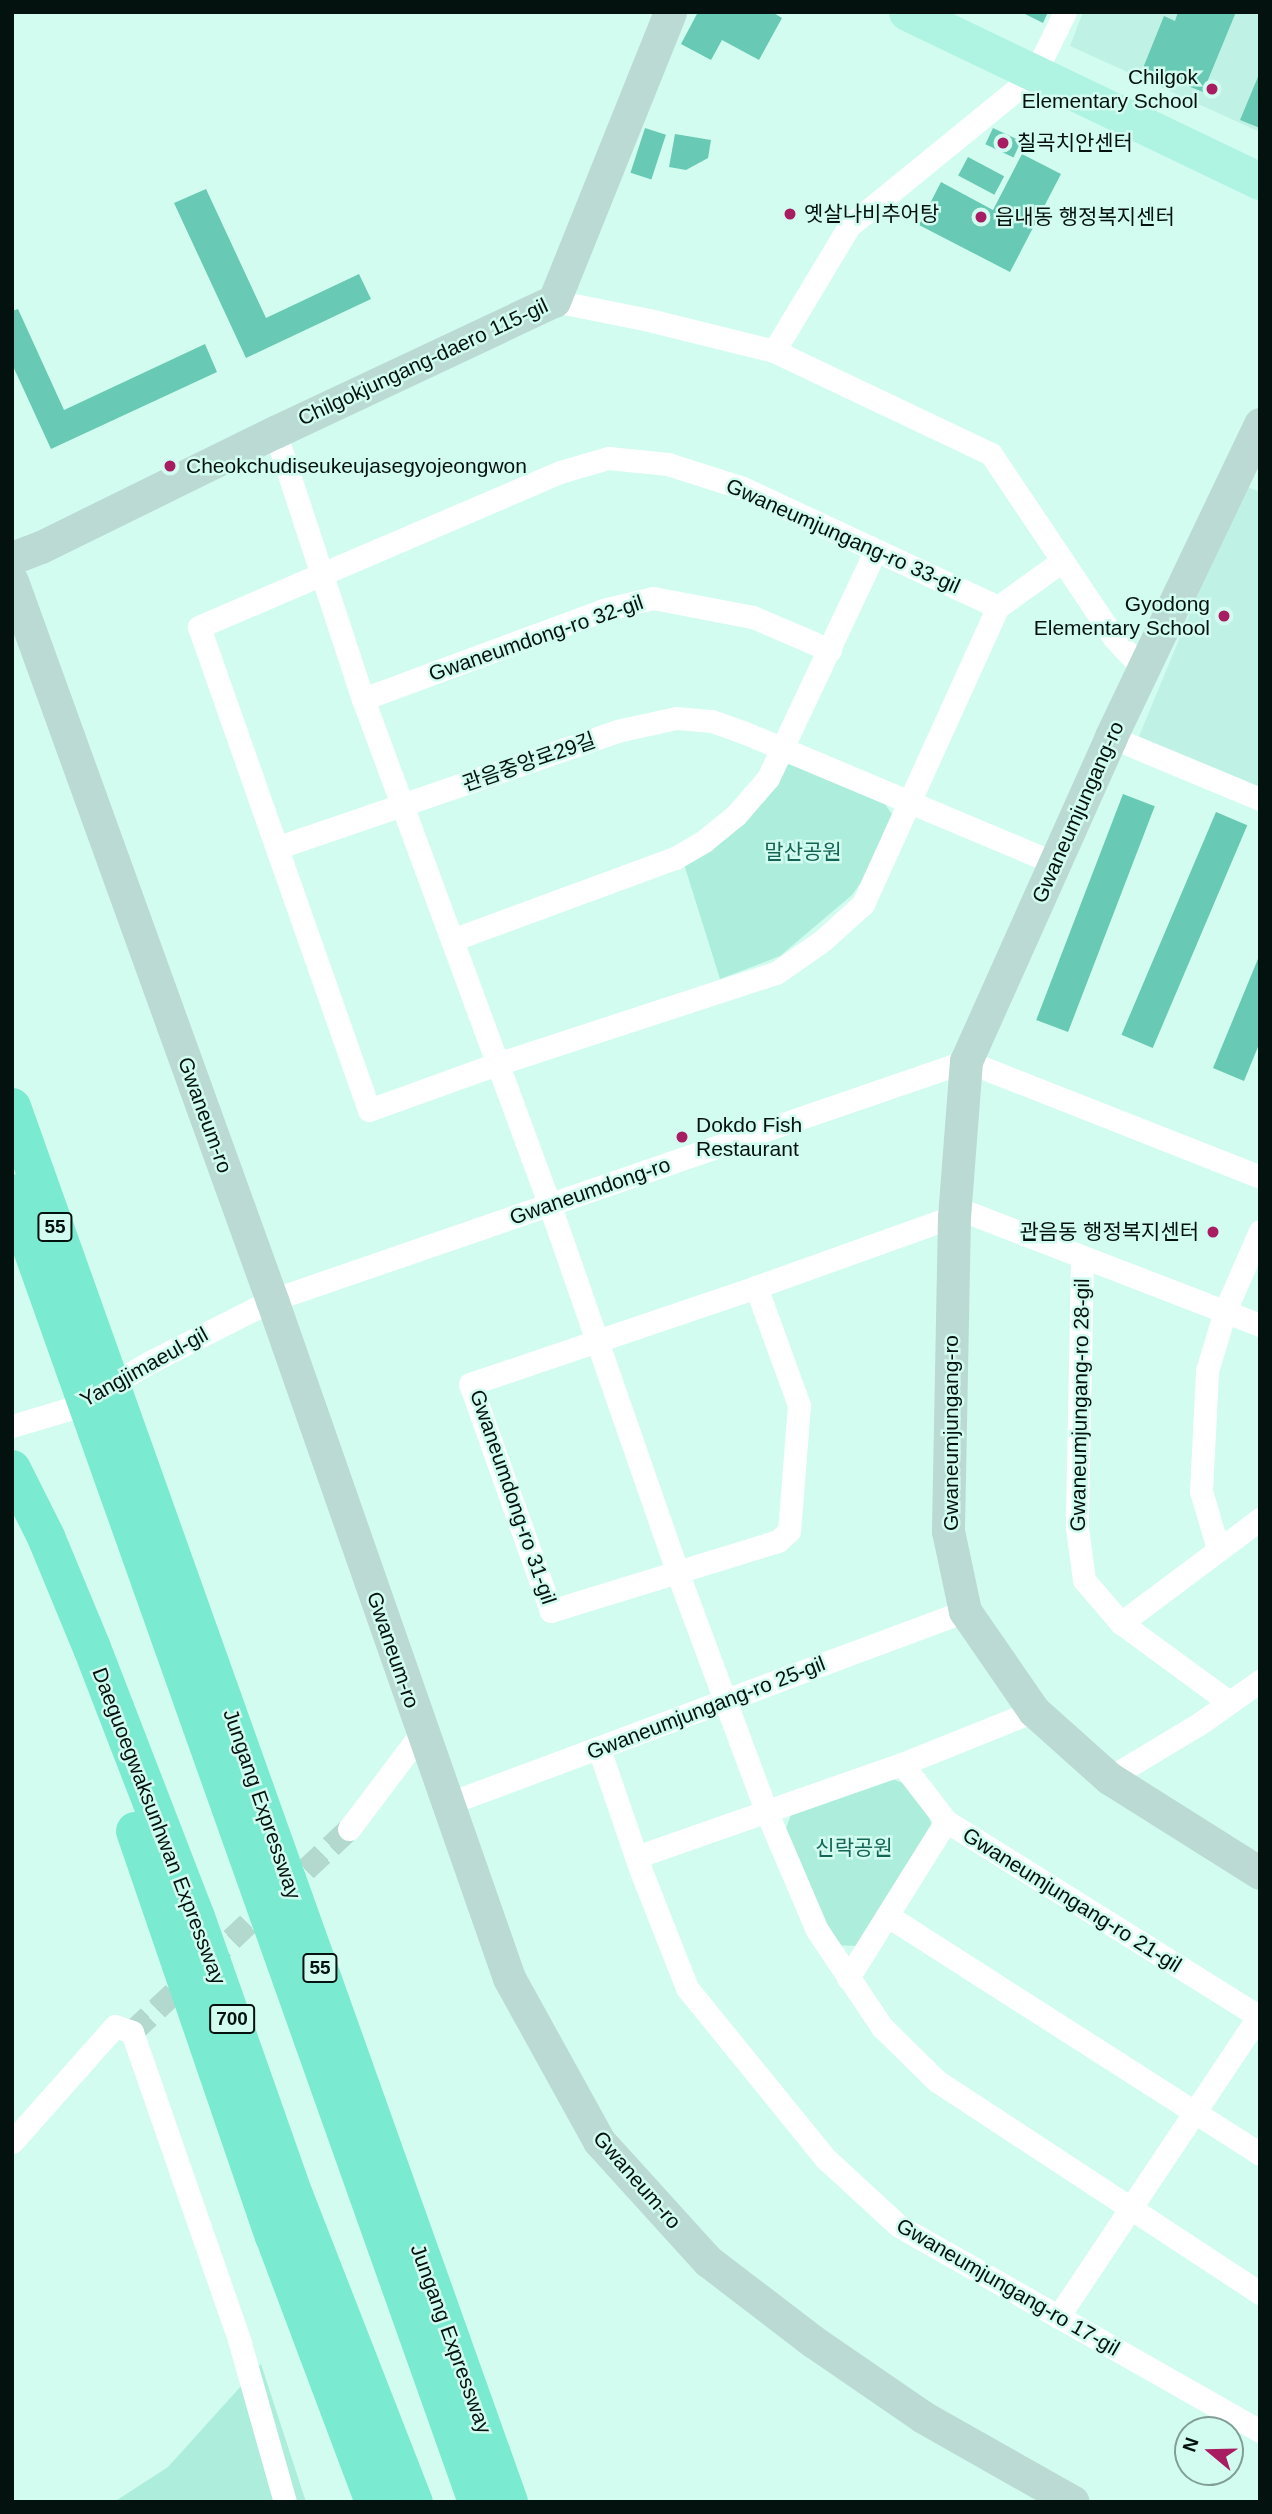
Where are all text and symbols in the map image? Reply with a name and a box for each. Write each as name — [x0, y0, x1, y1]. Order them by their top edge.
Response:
place label: Chilgok Elementary School — [1022, 64, 1198, 114]
marker: Chilgok Elementary School — [1204, 81, 1220, 97]
place label: 칠곡치안센터 — [1017, 130, 1133, 156]
marker: 칠곡치안센터 — [995, 135, 1011, 151]
place label: 옛살나비추어탕 — [804, 201, 939, 227]
place label: 읍내동 행정복지센터 — [995, 204, 1175, 230]
marker: 옛살나비추어탕 — [782, 206, 798, 222]
marker: 읍내동 행정복지센터 — [973, 209, 989, 225]
street label: Chilgokjungang-daero 115-gil — [294, 293, 552, 431]
place label: Cheokchudiseukeujasegyojeongwon — [186, 453, 527, 479]
marker: Cheokchudiseukeujasegyojeongwon — [160, 456, 180, 476]
street label: Gwaneumjungang-ro 33-gil — [722, 473, 964, 599]
street label: Gwaneumdong-ro 32-gil — [425, 589, 647, 687]
place label: Gyodong Elementary School — [1034, 591, 1210, 641]
marker: Gyodong Elementary School — [1216, 608, 1232, 624]
street label: Gwaneumjungang-ro — [1027, 717, 1129, 907]
street label: 관음중앙로29길 — [459, 727, 599, 797]
park label: 말산공원 — [764, 839, 842, 865]
street label: Gwaneum-ro — [172, 1054, 238, 1176]
place label: Dokdo Fish Restaurant — [696, 1112, 802, 1162]
marker: Dokdo Fish Restaurant — [674, 1129, 690, 1145]
street label: Gwaneumdong-ro — [506, 1152, 674, 1230]
road number: 55 — [36, 1212, 74, 1242]
place label: 관음동 행정복지센터 — [1019, 1219, 1199, 1245]
marker: 관음동 행정복지센터 — [1205, 1224, 1221, 1240]
street label: Gwaneumjungang-ro 28-gil — [1065, 1278, 1095, 1532]
street label: Yangjimaeul-gil — [76, 1322, 212, 1412]
street label: Gwaneumjungang-ro — [938, 1335, 964, 1531]
street label: Gwaneumdong-ro 31-gil — [464, 1386, 562, 1608]
street label: Gwaneum-ro — [361, 1589, 425, 1711]
street label: Gwaneumjungang-ro 25-gil — [583, 1651, 829, 1765]
street label: Daeguoegwaksunhwan Expressway — [87, 1664, 231, 1988]
street label: Jungang Expressway — [218, 1706, 306, 1902]
street label: Gwaneumjungang-ro 21-gil — [958, 1822, 1186, 1978]
park label: 신락공원 — [815, 1835, 893, 1861]
road number: 55 — [301, 1952, 339, 1984]
road number: 700 — [208, 2004, 256, 2035]
street label: Gwaneum-ro — [588, 2126, 686, 2234]
street label: Gwaneumjungang-ro 17-gil — [892, 2213, 1124, 2361]
street label: Jungang Expressway — [405, 2241, 497, 2437]
north arrow — [1174, 2416, 1244, 2486]
text: N — [1178, 2435, 1203, 2455]

